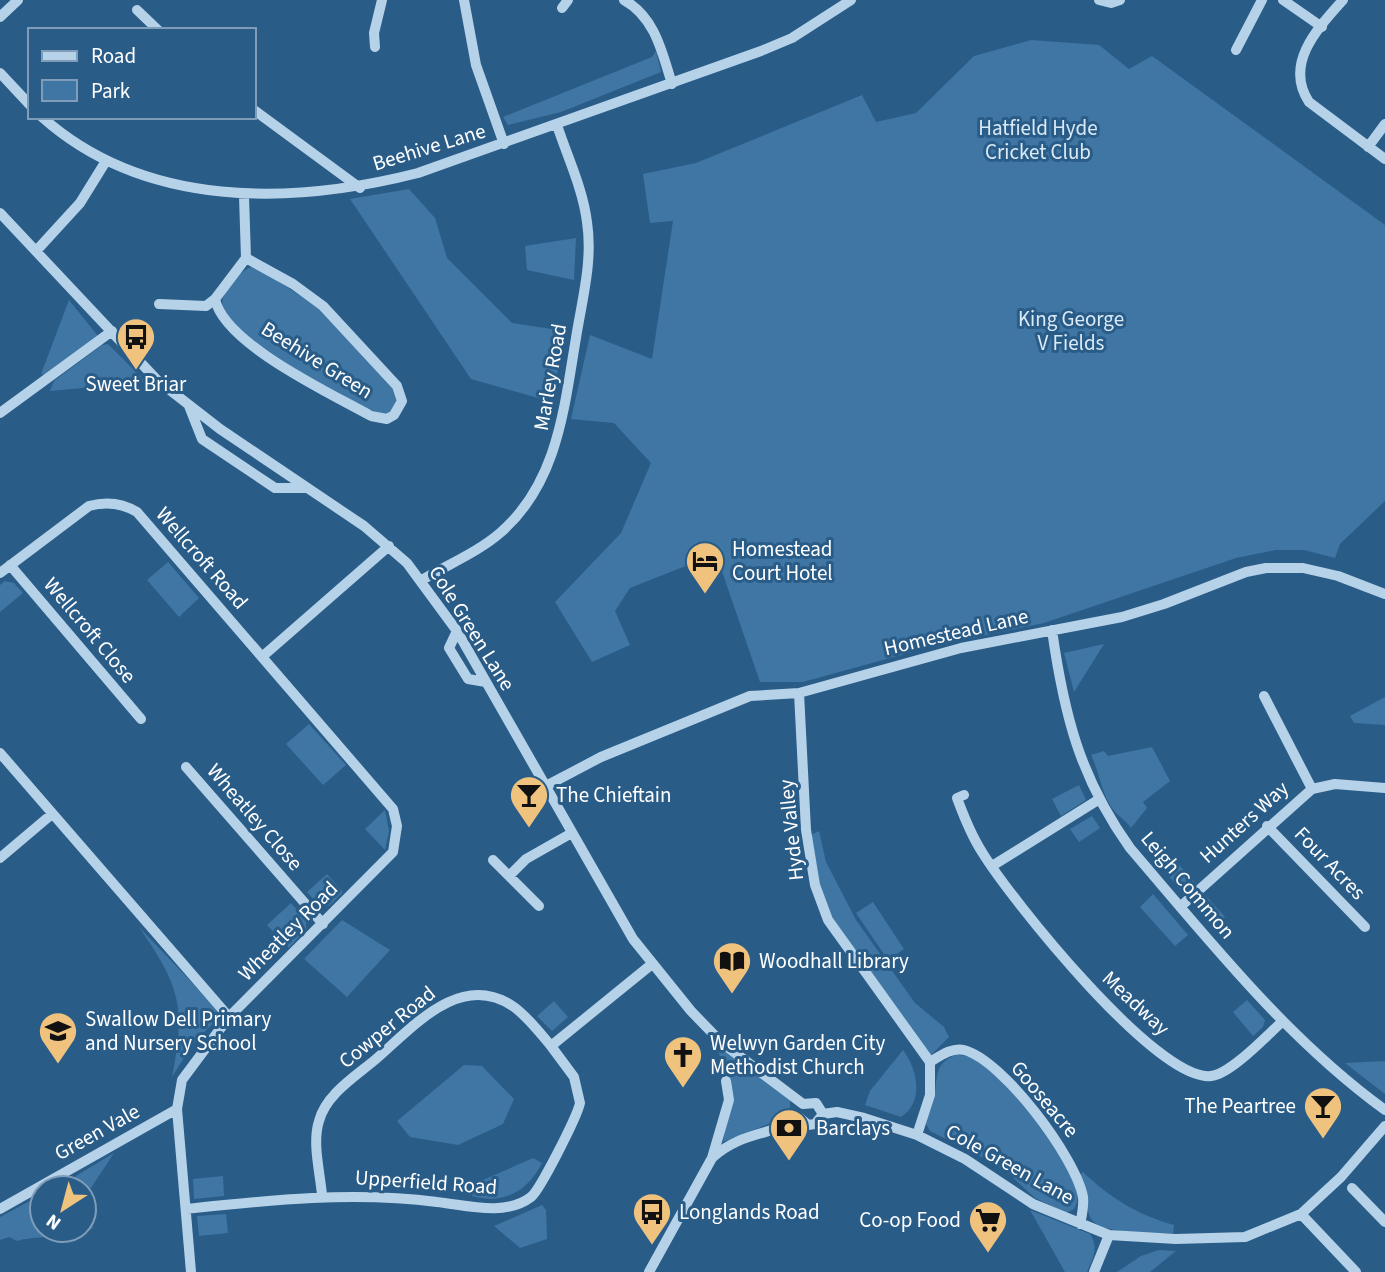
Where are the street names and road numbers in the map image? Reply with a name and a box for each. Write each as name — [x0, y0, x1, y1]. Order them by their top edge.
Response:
street label: Beehive Lane — [369, 116, 489, 178]
street label: Beehive Green — [255, 314, 379, 406]
street label: Marley Road — [526, 321, 574, 433]
street label: Wellcroft Road — [149, 500, 255, 616]
street label: Cole Green Lane — [421, 560, 523, 696]
street label: Wellcroft Close — [37, 570, 143, 690]
street label: Homestead Lane — [881, 601, 1031, 663]
street label: Wheatley Close — [200, 757, 310, 877]
street label: Hunters Way — [1193, 774, 1295, 870]
street label: Hyde Valley — [771, 778, 811, 882]
street label: Four Acres — [1287, 820, 1373, 907]
street label: Leigh Common — [1134, 824, 1242, 946]
street label: Wheatley Road — [231, 874, 345, 988]
street label: Meadway — [1095, 964, 1177, 1042]
street label: Cowper Road — [332, 979, 442, 1075]
street label: Gooseacre — [1004, 1054, 1086, 1144]
street label: Green Vale — [49, 1096, 145, 1168]
street label: Cole Green Lane — [940, 1116, 1080, 1212]
street label: Upperfield Road — [354, 1162, 498, 1202]

